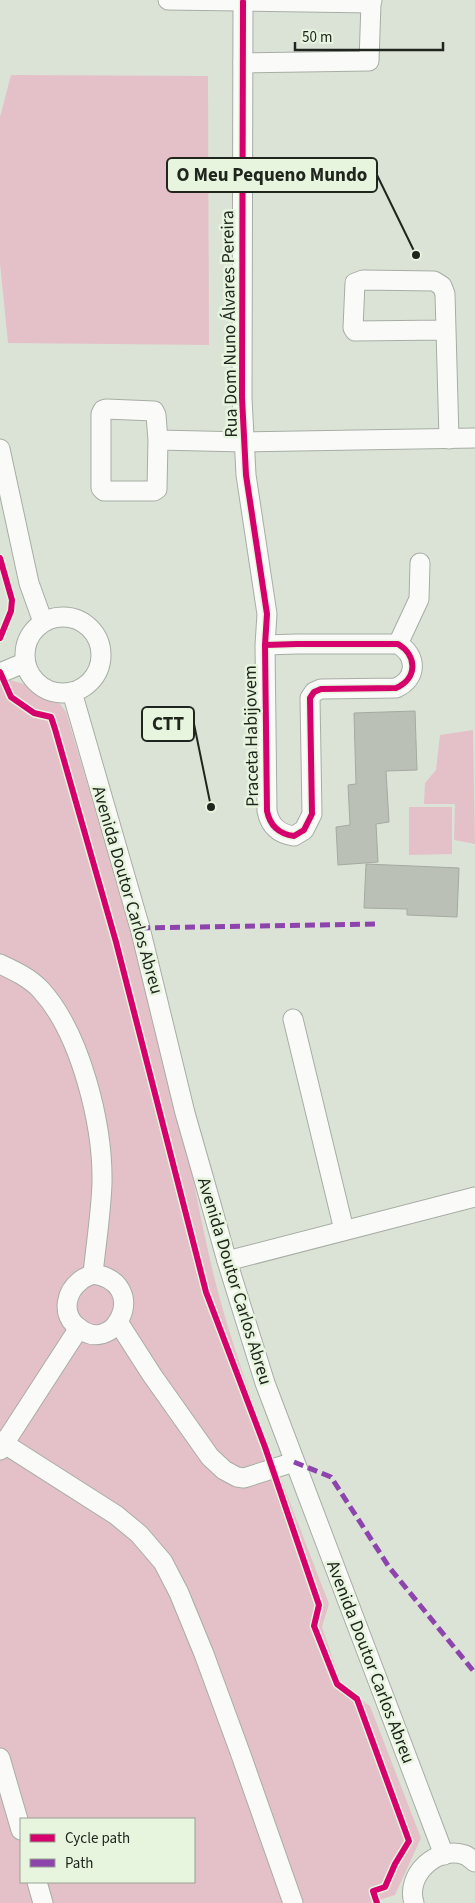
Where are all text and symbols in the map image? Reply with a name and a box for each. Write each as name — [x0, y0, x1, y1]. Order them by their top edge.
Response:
scale bar — [295, 20, 442, 52]
text: 50 m — [302, 27, 332, 48]
callout: O Meu Pequeno Mundo — [167, 158, 377, 192]
text: O Meu Pequeno Mundo — [177, 162, 367, 189]
street label: Rua Dom Nuno Álvares Pereira — [215, 210, 244, 438]
street label: Praceta Habijovem — [238, 665, 265, 807]
callout: CTT — [142, 707, 194, 741]
text: CTT — [152, 711, 184, 738]
street label: Avenida Doutor Carlos Abreu — [86, 783, 169, 997]
street label: Avenida Doutor Carlos Abreu — [191, 1174, 278, 1388]
street label: Avenida Doutor Carlos Abreu — [320, 1557, 421, 1767]
legend — [20, 1818, 195, 1883]
text: Cycle path — [65, 1828, 130, 1849]
text: Path — [65, 1853, 93, 1874]

